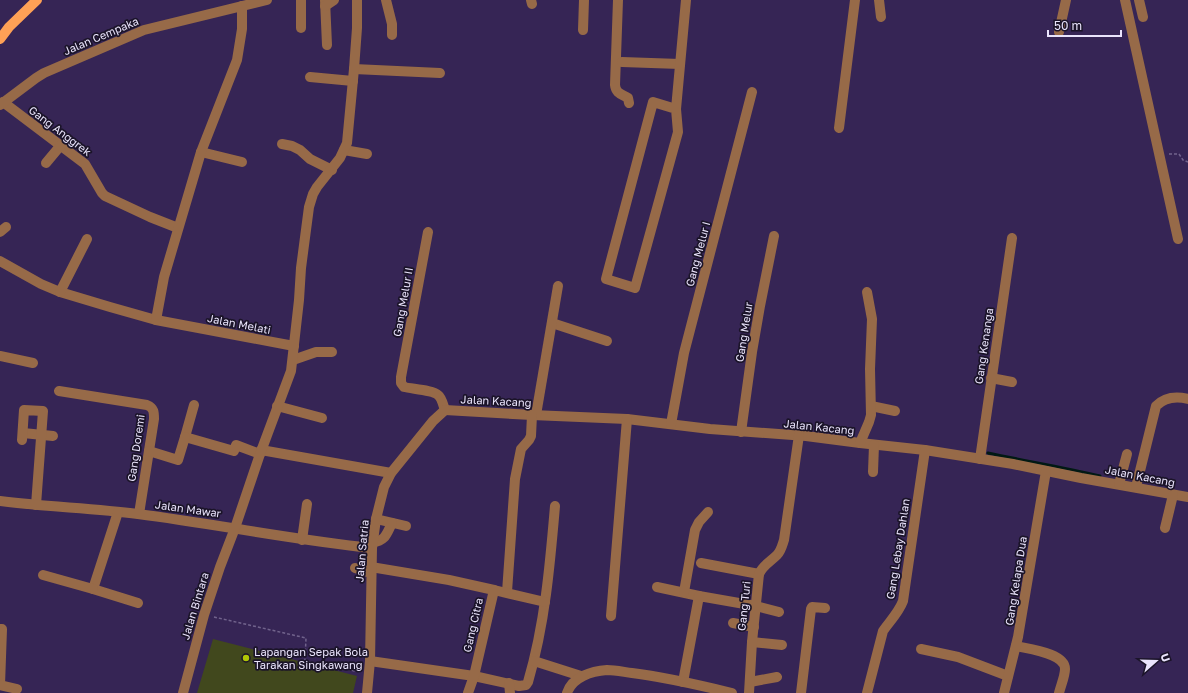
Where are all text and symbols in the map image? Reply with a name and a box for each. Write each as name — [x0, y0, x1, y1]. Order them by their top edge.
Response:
scale bar — [1048, 12, 1121, 38]
street label: Jalan Cempaka — [61, 14, 140, 57]
text: 50 m — [1054, 18, 1082, 33]
street label: Gang Anggrek — [27, 103, 94, 158]
street label: Gang Melur I — [683, 220, 712, 288]
street label: Gang Melur II — [390, 266, 415, 338]
street label: Gang Melur — [732, 300, 755, 363]
street label: Gang Kenanga — [972, 307, 995, 385]
street label: Jalan Melati — [206, 311, 272, 336]
street label: Jalan Kacang — [460, 392, 532, 409]
street label: Gang Doremi — [124, 413, 147, 482]
street label: Jalan Kacang — [783, 416, 855, 437]
street label: Jalan Kacang — [1104, 462, 1176, 489]
street label: Jalan Mawar — [154, 497, 223, 520]
street label: Gang Lebay Dahlan — [883, 498, 912, 600]
street label: Jalan Satria — [352, 519, 371, 583]
street label: Gang Kelapa Dua — [1002, 535, 1029, 626]
street label: Jalan Bintara — [178, 571, 211, 641]
street label: Gang Turi — [734, 580, 753, 631]
street label: Gang Citra — [460, 596, 485, 653]
north arrow — [1136, 641, 1176, 681]
place label: Lapangan Sepak Bola Tarakan Singkawang — [254, 645, 368, 671]
text: U — [1158, 651, 1173, 663]
marker: Lapangan Sepak Bola Tarakan Singkawang — [241, 653, 251, 663]

